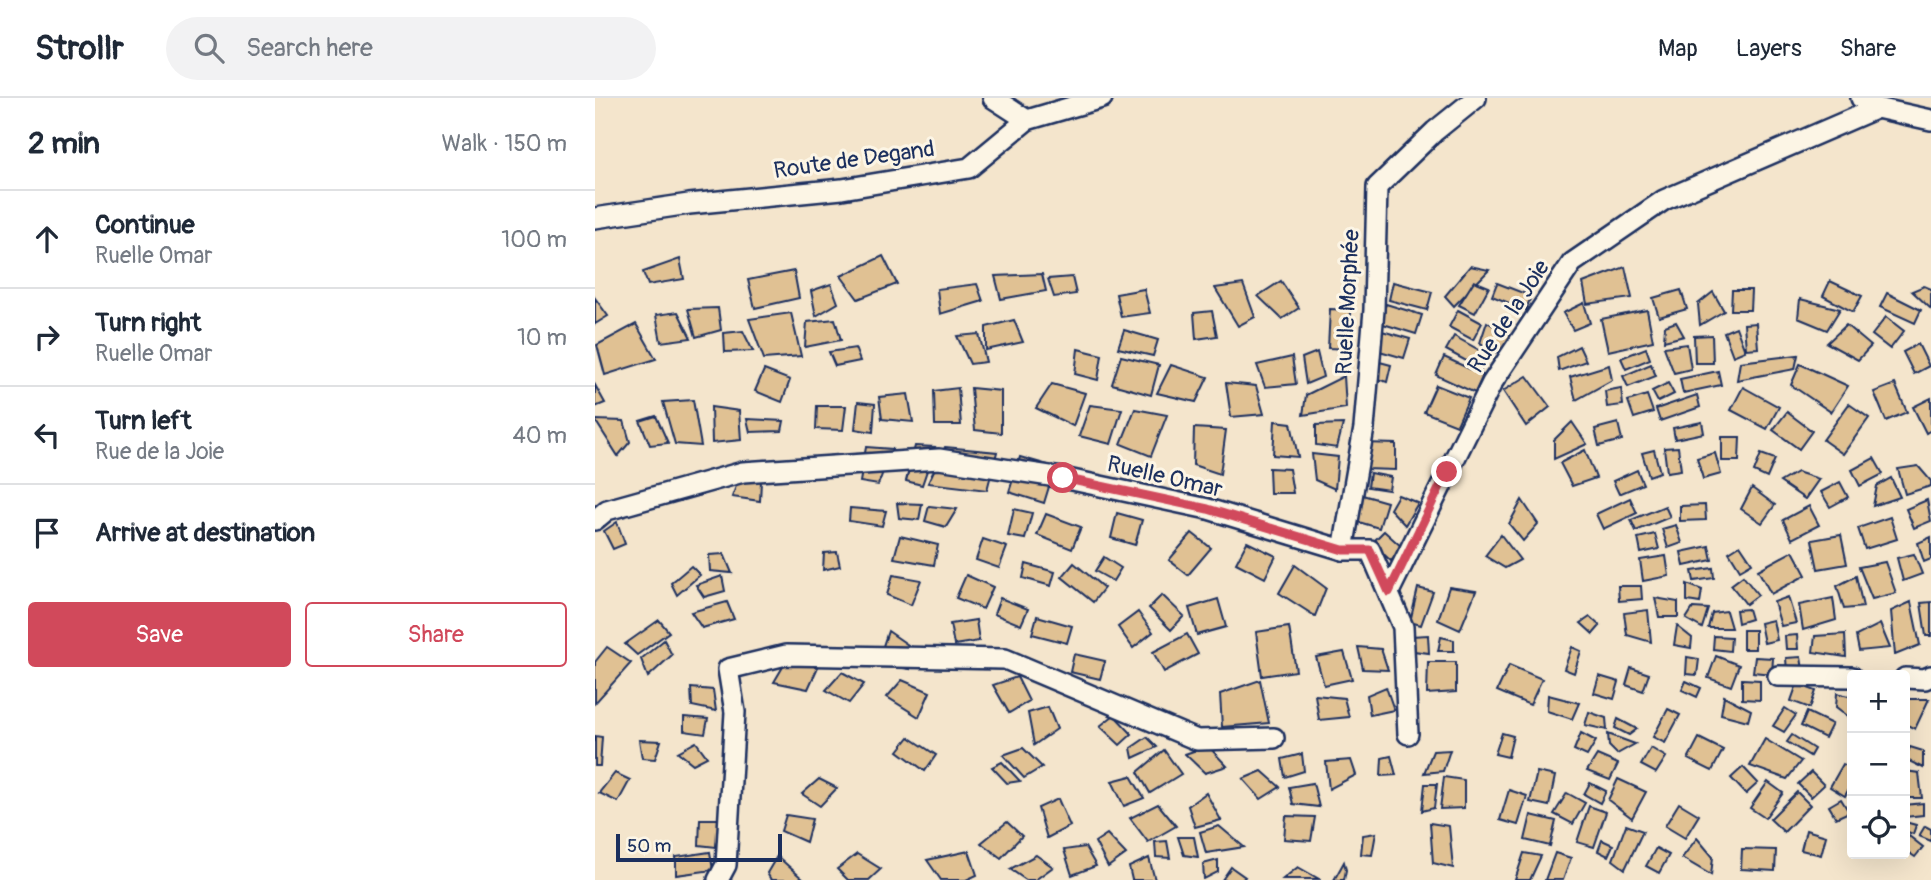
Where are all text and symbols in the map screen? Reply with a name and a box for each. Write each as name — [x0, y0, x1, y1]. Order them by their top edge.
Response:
search box — [166, 17, 656, 80]
text: Strollr — [35, 28, 124, 69]
icon: search — [190, 29, 228, 67]
text: Search here — [246, 32, 373, 64]
text: Map — [1658, 34, 1698, 63]
text: Layers — [1736, 34, 1802, 63]
text: Share — [1840, 34, 1896, 63]
text: 2 min — [28, 125, 100, 162]
text: Walk · 150 m — [442, 129, 567, 158]
street label: Route de Degand — [772, 134, 936, 185]
text: Continue — [95, 209, 195, 241]
icon: ahead — [28, 220, 66, 258]
text: 100 m — [501, 225, 567, 254]
street label: Ruelle Morphée — [1329, 228, 1366, 376]
text: Ruelle Omar — [95, 241, 212, 270]
street label: Rue de la Joie — [1461, 254, 1556, 378]
text: Turn right — [95, 307, 201, 339]
icon: right — [28, 318, 66, 356]
text: 10 m — [517, 323, 567, 352]
text: Ruelle Omar — [95, 339, 212, 368]
text: Turn left — [95, 405, 191, 437]
icon: left — [28, 416, 66, 454]
text: 40 m — [513, 421, 567, 450]
text: Rue de la Joie — [95, 437, 224, 466]
street label: Ruelle Omar — [1104, 449, 1225, 504]
route end — [1431, 456, 1462, 487]
route start — [1047, 462, 1078, 493]
icon: arrive — [28, 514, 66, 552]
text: Arrive at destination — [95, 517, 315, 549]
button: Save — [28, 602, 291, 667]
button: Share — [305, 602, 567, 667]
map controls — [1847, 670, 1910, 859]
button: + — [1847, 670, 1910, 733]
button: − — [1847, 733, 1910, 796]
button: locate — [1847, 796, 1910, 859]
scale bar — [616, 831, 782, 863]
text: 50 m — [627, 834, 671, 858]

